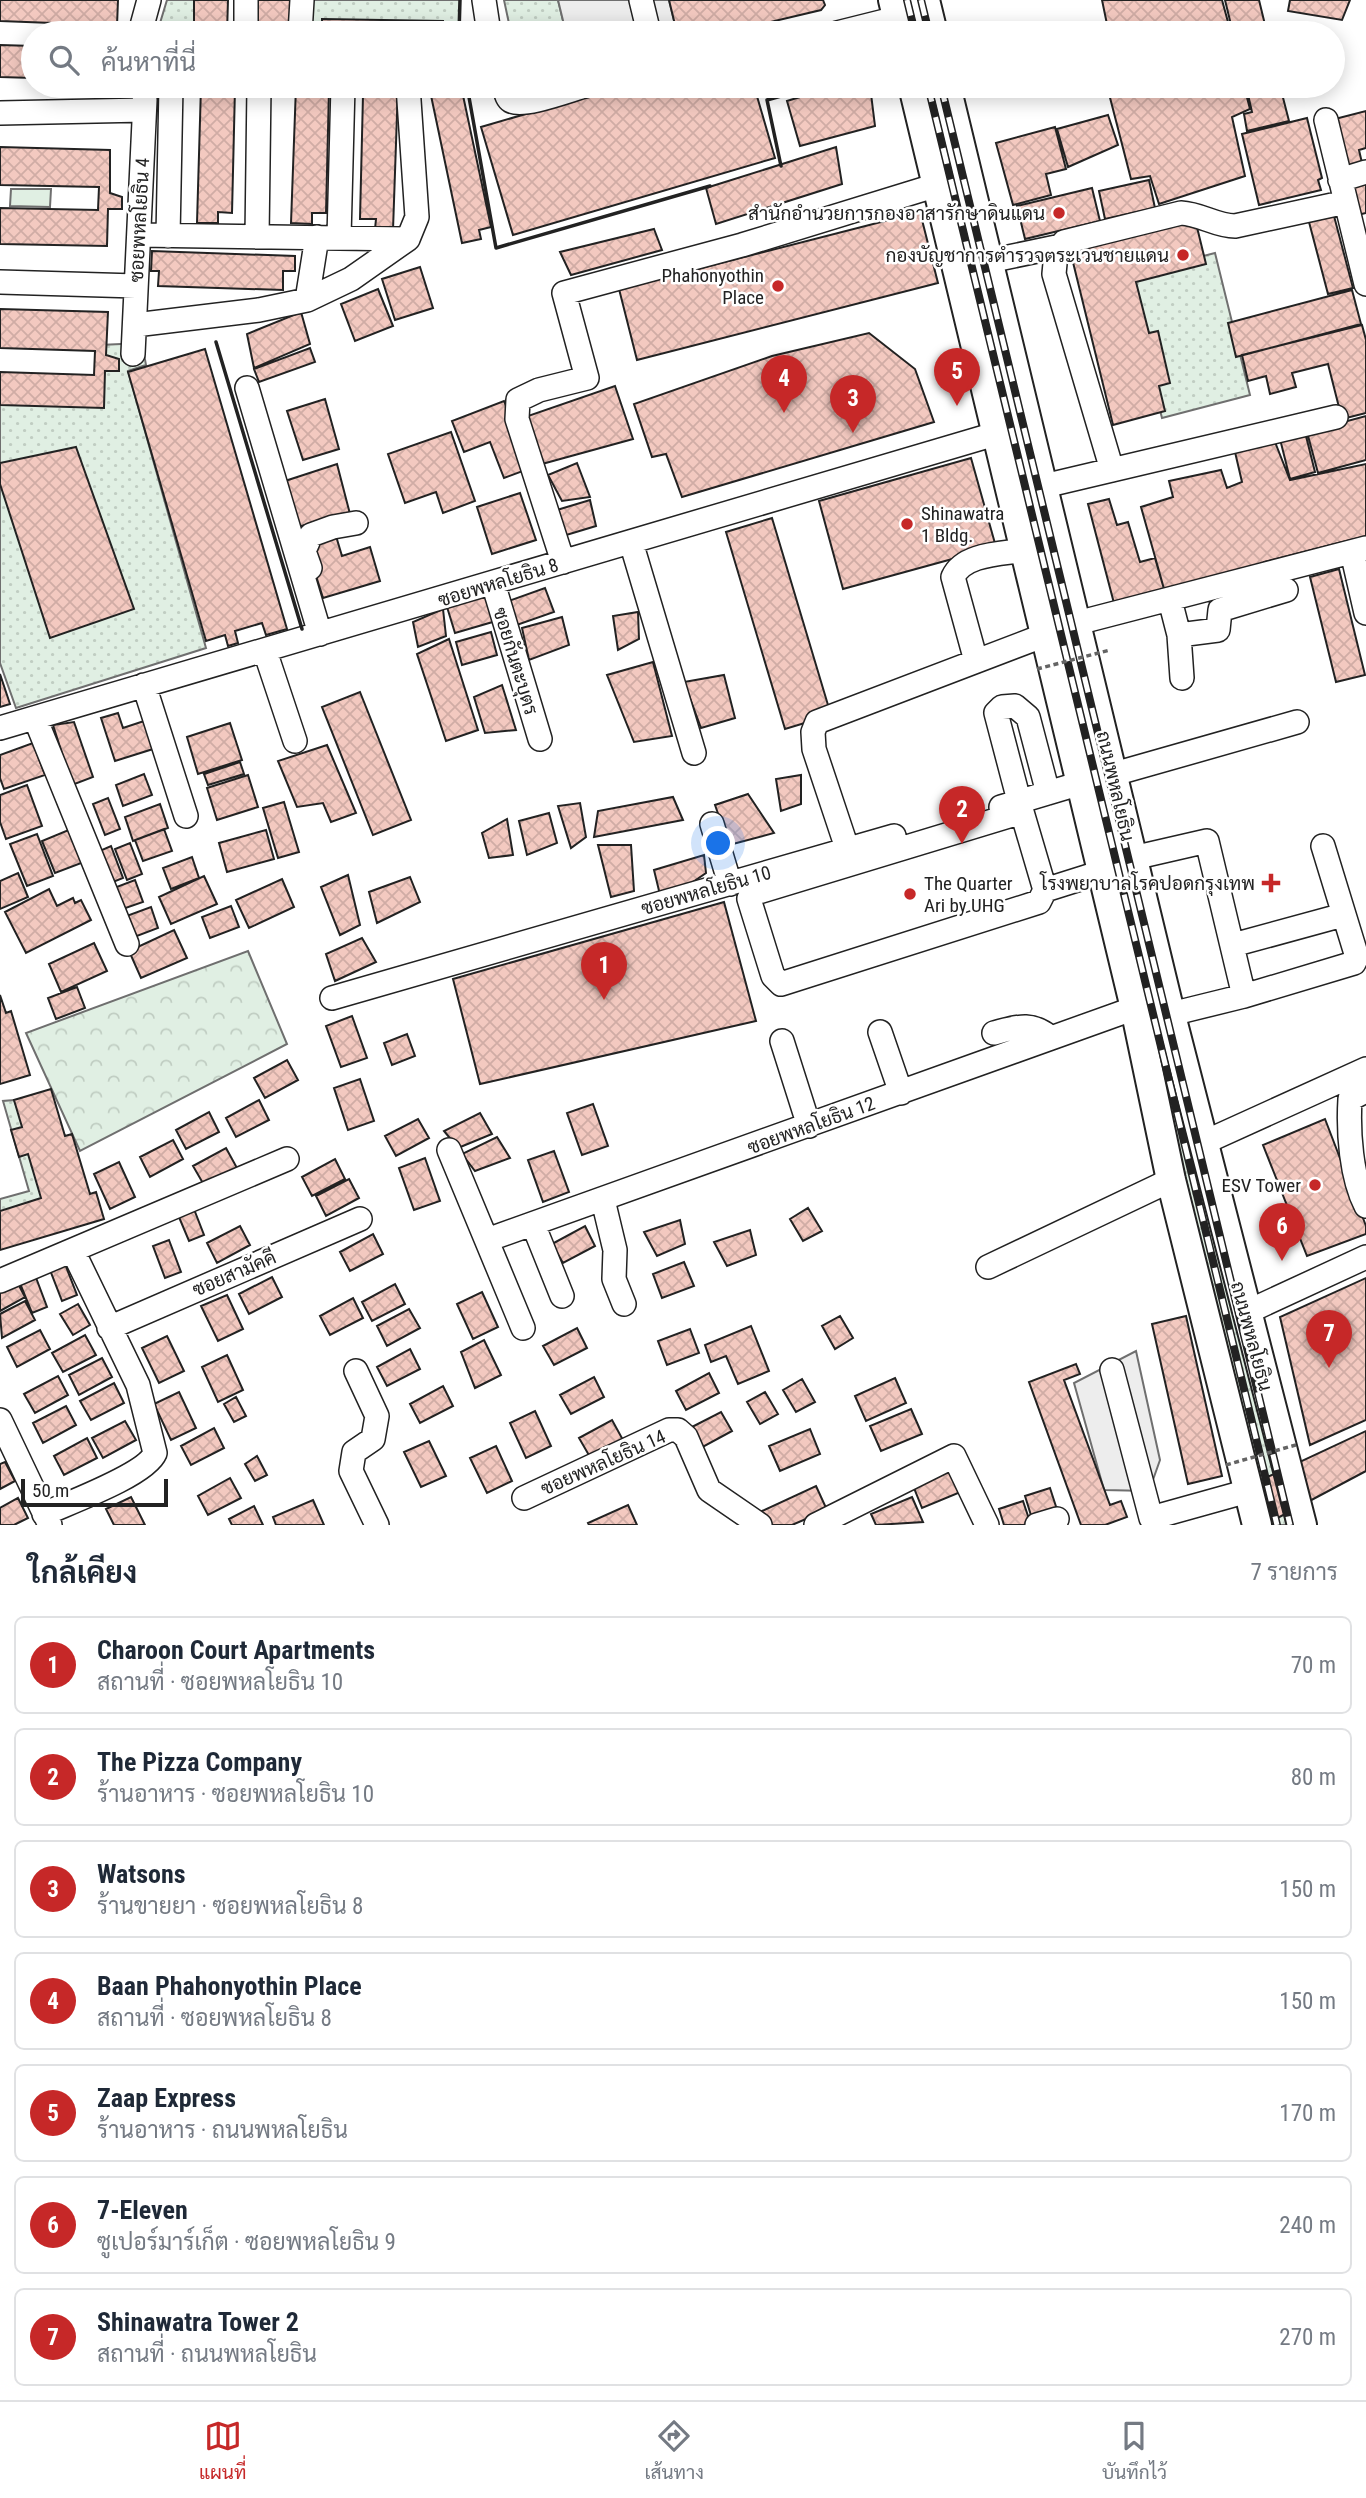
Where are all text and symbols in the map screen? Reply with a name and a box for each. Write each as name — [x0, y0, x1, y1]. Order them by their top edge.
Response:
search box — [21, 21, 1345, 98]
icon: search — [45, 41, 83, 79]
text: ค้นหาที่นี่ — [101, 47, 196, 77]
street label: ซอยพหลโยธิน 4 — [124, 157, 154, 283]
place label: สำนักอำนวยการกองอาสารักษาดินแดน — [748, 202, 1045, 225]
marker: สำนักอำนวยการกองอาสารักษาดินแดน — [1051, 205, 1067, 221]
place label: กองบัญชาการตำรวจตระเวนชายแดน — [885, 244, 1169, 267]
marker: กองบัญชาการตำรวจตระเวนชายแดน — [1175, 247, 1191, 263]
place label: Phahonyothin Place — [662, 264, 764, 309]
marker: Phahonyothin Place — [770, 278, 786, 294]
pin: 5 — [934, 348, 980, 406]
pin: 4 — [761, 355, 807, 413]
pin: 3 — [830, 375, 876, 433]
place label: Shinawatra 1 Bldg. — [921, 502, 1004, 547]
marker: Shinawatra 1 Bldg. — [899, 516, 915, 532]
street label: ซอยพหลโยธิน 8 — [435, 552, 561, 612]
street label: ซอยกันตะบุตร — [487, 604, 543, 718]
street label: ถนนพหลโยธิน — [1092, 728, 1140, 844]
pin: 2 — [939, 786, 985, 844]
your location — [701, 826, 735, 860]
street label: ซอยพหลโยธิน 10 — [638, 860, 774, 920]
place label: โรงพยาบาลโรคปอดกรุงเทพ — [1039, 871, 1255, 896]
place label: The Quarter Ari by UHG — [924, 872, 1013, 917]
marker: โรงพยาบาลโรคปอดกรุงเทพ — [1261, 873, 1281, 893]
marker: The Quarter Ari by UHG — [902, 886, 918, 902]
pin: 1 — [581, 942, 627, 1000]
street label: ซอยพหลโยธิน 12 — [744, 1091, 878, 1159]
place label: ESV Tower — [1222, 1174, 1301, 1197]
marker: ESV Tower — [1307, 1177, 1323, 1193]
pin: 6 — [1259, 1203, 1305, 1261]
street label: ซอยสามัคคี — [189, 1245, 279, 1301]
street label: ถนนพหลโยธิน — [1226, 1279, 1278, 1393]
pin: 7 — [1306, 1310, 1352, 1368]
street label: ซอยพหลโยธิน 14 — [537, 1424, 669, 1500]
scale bar — [21, 1476, 168, 1508]
text: 50 m — [32, 1479, 69, 1502]
text: ใกล้เคียง — [28, 1555, 137, 1590]
text: 7 รายการ — [1250, 1559, 1338, 1586]
text: Charoon Court Apartments — [97, 1635, 375, 1665]
text: 1 — [47, 1652, 59, 1679]
text: 70 m — [1291, 1652, 1336, 1679]
text: สถานที่ · ซอยพหลโยธิน 10 — [97, 1669, 343, 1696]
text: The Pizza Company — [97, 1747, 302, 1777]
text: 2 — [47, 1764, 59, 1791]
text: 80 m — [1291, 1764, 1336, 1791]
text: ร้านอาหาร · ซอยพหลโยธิน 10 — [97, 1781, 374, 1808]
text: Watsons — [97, 1859, 186, 1889]
text: 3 — [47, 1876, 59, 1903]
text: 150 m — [1279, 1876, 1336, 1903]
text: ร้านขายยา · ซอยพหลโยธิน 8 — [97, 1893, 363, 1920]
text: Baan Phahonyothin Place — [97, 1971, 362, 2001]
text: 4 — [47, 1988, 59, 2015]
text: 150 m — [1279, 1988, 1336, 2015]
text: สถานที่ · ซอยพหลโยธิน 8 — [97, 2005, 332, 2032]
text: Zaap Express — [97, 2083, 236, 2113]
text: 5 — [47, 2100, 59, 2127]
text: 170 m — [1279, 2100, 1336, 2127]
text: ร้านอาหาร · ถนนพหลโยธิน — [97, 2117, 348, 2144]
text: 7-Eleven — [97, 2195, 188, 2225]
text: 6 — [47, 2212, 59, 2239]
text: 240 m — [1279, 2212, 1336, 2239]
text: ซูเปอร์มาร์เก็ต · ซอยพหลโยธิน 9 — [97, 2229, 396, 2256]
text: Shinawatra Tower 2 — [97, 2307, 299, 2337]
text: 7 — [47, 2324, 59, 2351]
text: 270 m — [1279, 2324, 1336, 2351]
text: สถานที่ · ถนนพหลโยธิน — [97, 2341, 317, 2368]
tab: แผนที่ — [199, 2417, 246, 2484]
tab: เส้นทาง — [645, 2417, 704, 2484]
tab: บันทึกไว้ — [1102, 2417, 1167, 2484]

